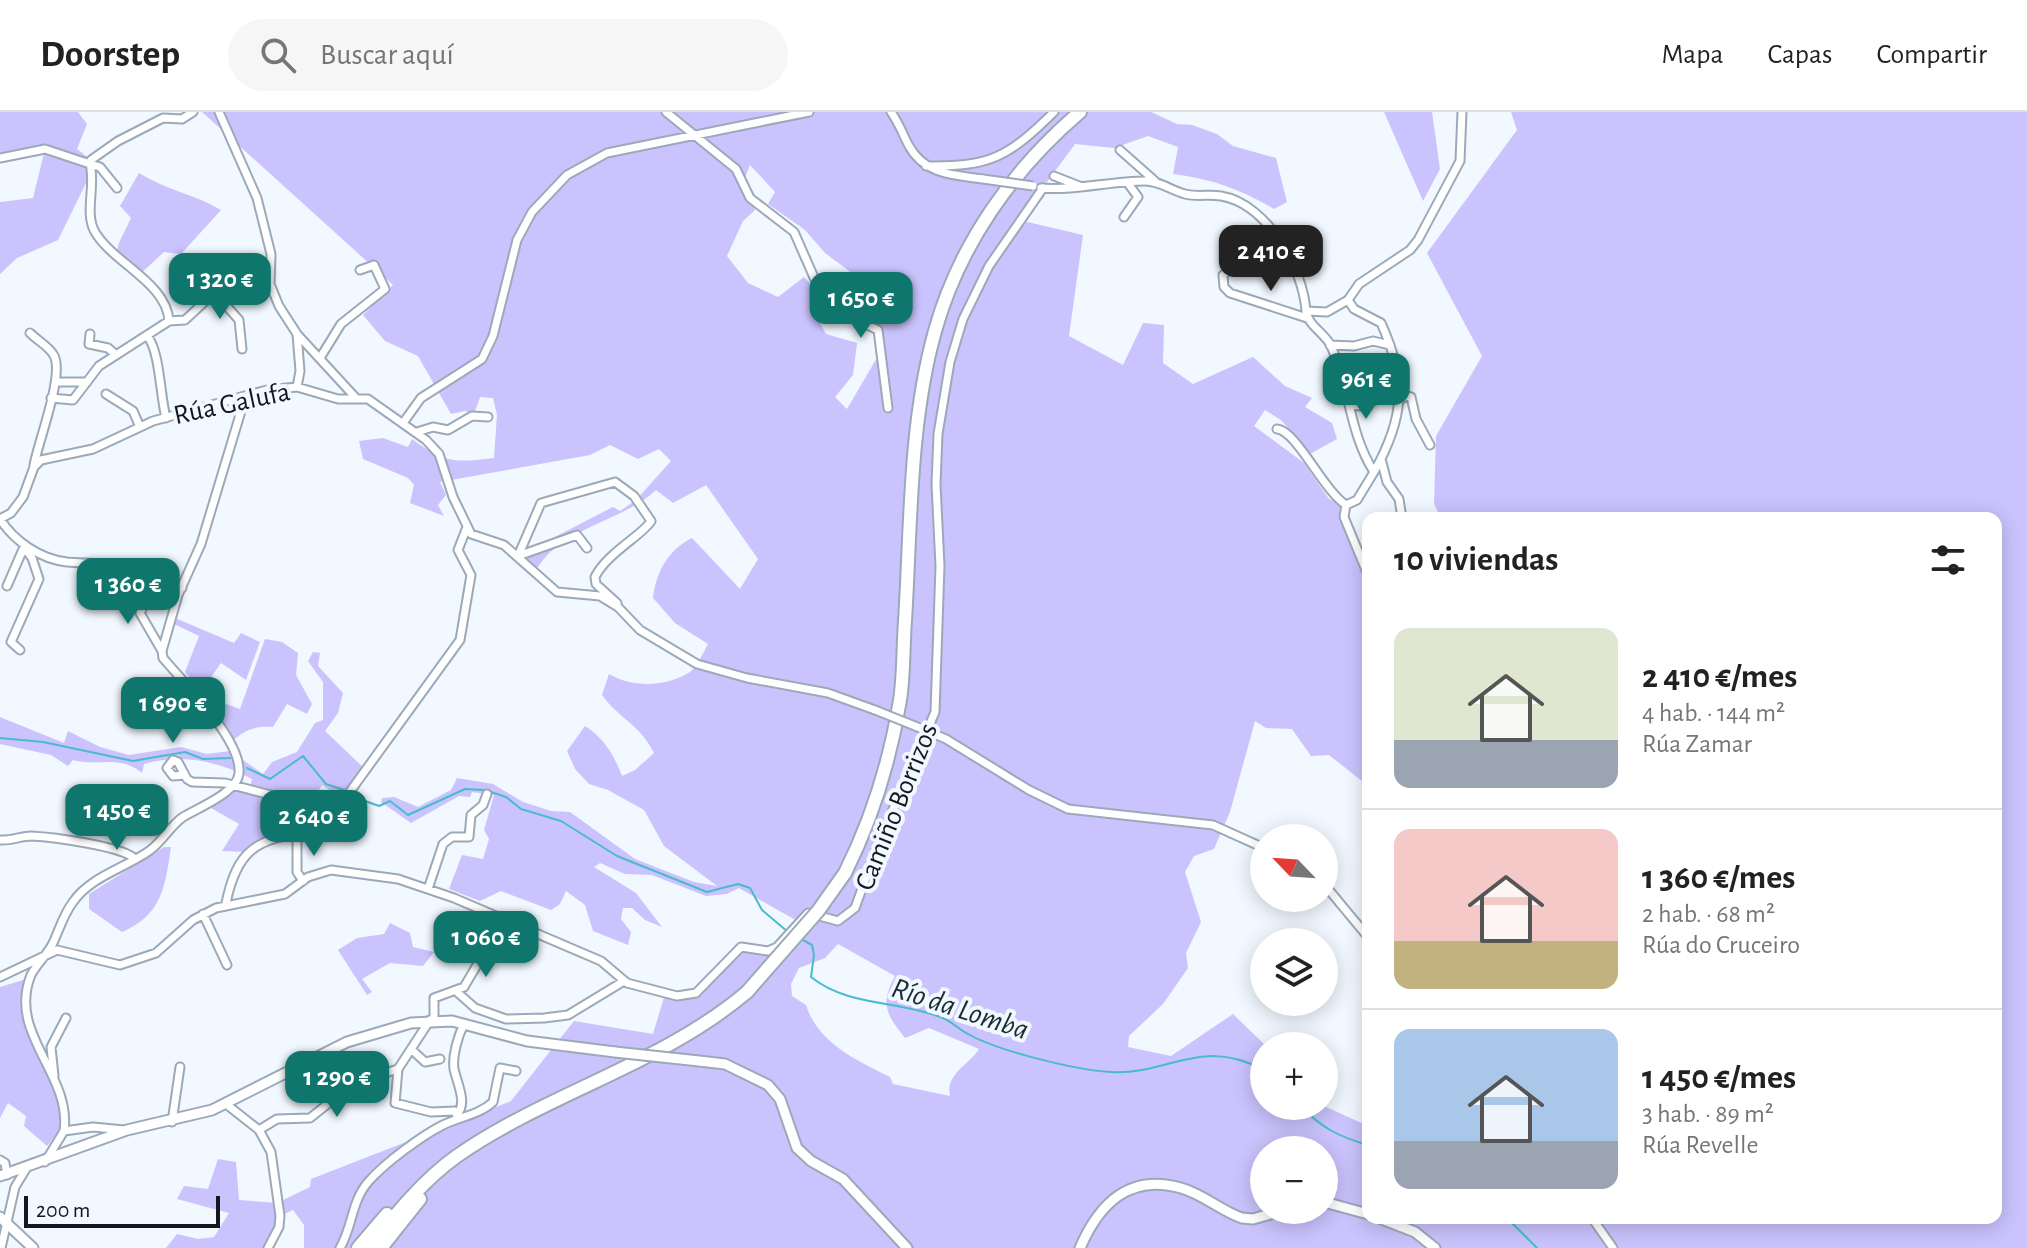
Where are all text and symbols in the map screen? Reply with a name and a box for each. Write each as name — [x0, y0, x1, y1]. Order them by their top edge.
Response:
search box — [228, 19, 788, 91]
icon: search — [256, 33, 300, 77]
text: Doorstep — [40, 36, 180, 74]
text: Buscar aquí — [320, 40, 454, 70]
text: Mapa — [1661, 41, 1723, 69]
text: Capas — [1767, 41, 1832, 69]
text: Compartir — [1876, 41, 1987, 69]
pin: 2 410 € — [1197, 225, 1345, 293]
text: 2 410 € — [1237, 238, 1305, 264]
pin: 1 320 € — [146, 253, 294, 321]
text: 1 320 € — [187, 266, 253, 292]
pin: 1 650 € — [787, 272, 935, 340]
text: 1 650 € — [828, 285, 894, 311]
pin: 961 € — [1310, 353, 1422, 421]
text: 961 € — [1341, 366, 1391, 392]
street label: Rúa Galufa — [171, 378, 293, 430]
icon: filters — [1926, 538, 1970, 582]
text: 10 viviendas — [1394, 543, 1558, 577]
pin: 1 360 € — [54, 558, 202, 626]
text: 1 360 € — [95, 571, 161, 597]
icon: home — [1458, 660, 1554, 756]
text: 2 410 €/mes — [1642, 660, 1797, 694]
pin: 1 690 € — [99, 677, 247, 745]
text: 1 690 € — [139, 690, 207, 716]
text: 4 hab. · 144 m² — [1642, 700, 1785, 726]
street label: Camiño Borrizos — [851, 719, 943, 895]
text: Rúa Zamar — [1642, 731, 1752, 757]
pin: 1 450 € — [43, 784, 191, 852]
pin: 2 640 € — [240, 790, 388, 858]
text: 1 450 € — [83, 797, 151, 823]
text: 2 640 € — [278, 803, 350, 829]
north arrow — [1250, 824, 1338, 912]
map controls — [1250, 824, 1338, 1224]
icon: home — [1458, 861, 1554, 957]
text: 1 360 €/mes — [1642, 861, 1795, 895]
text: 2 hab. · 68 m² — [1642, 901, 1775, 927]
pin: 1 060 € — [412, 911, 560, 979]
text: 1 060 € — [451, 924, 521, 950]
button: layers — [1250, 928, 1338, 1016]
text: Rúa do Cruceiro — [1642, 932, 1800, 958]
water label: Río da Lomba — [888, 973, 1032, 1045]
button: + — [1250, 1032, 1338, 1120]
pin: 1 290 € — [263, 1051, 411, 1119]
icon: home — [1458, 1061, 1554, 1157]
text: 1 450 €/mes — [1642, 1061, 1796, 1095]
text: 1 290 € — [303, 1064, 371, 1090]
text: 3 hab. · 89 m² — [1642, 1101, 1774, 1127]
text: Rúa Revelle — [1642, 1132, 1758, 1158]
button: − — [1250, 1136, 1338, 1224]
scale bar — [24, 1192, 220, 1228]
text: 200 m — [36, 1199, 90, 1221]

